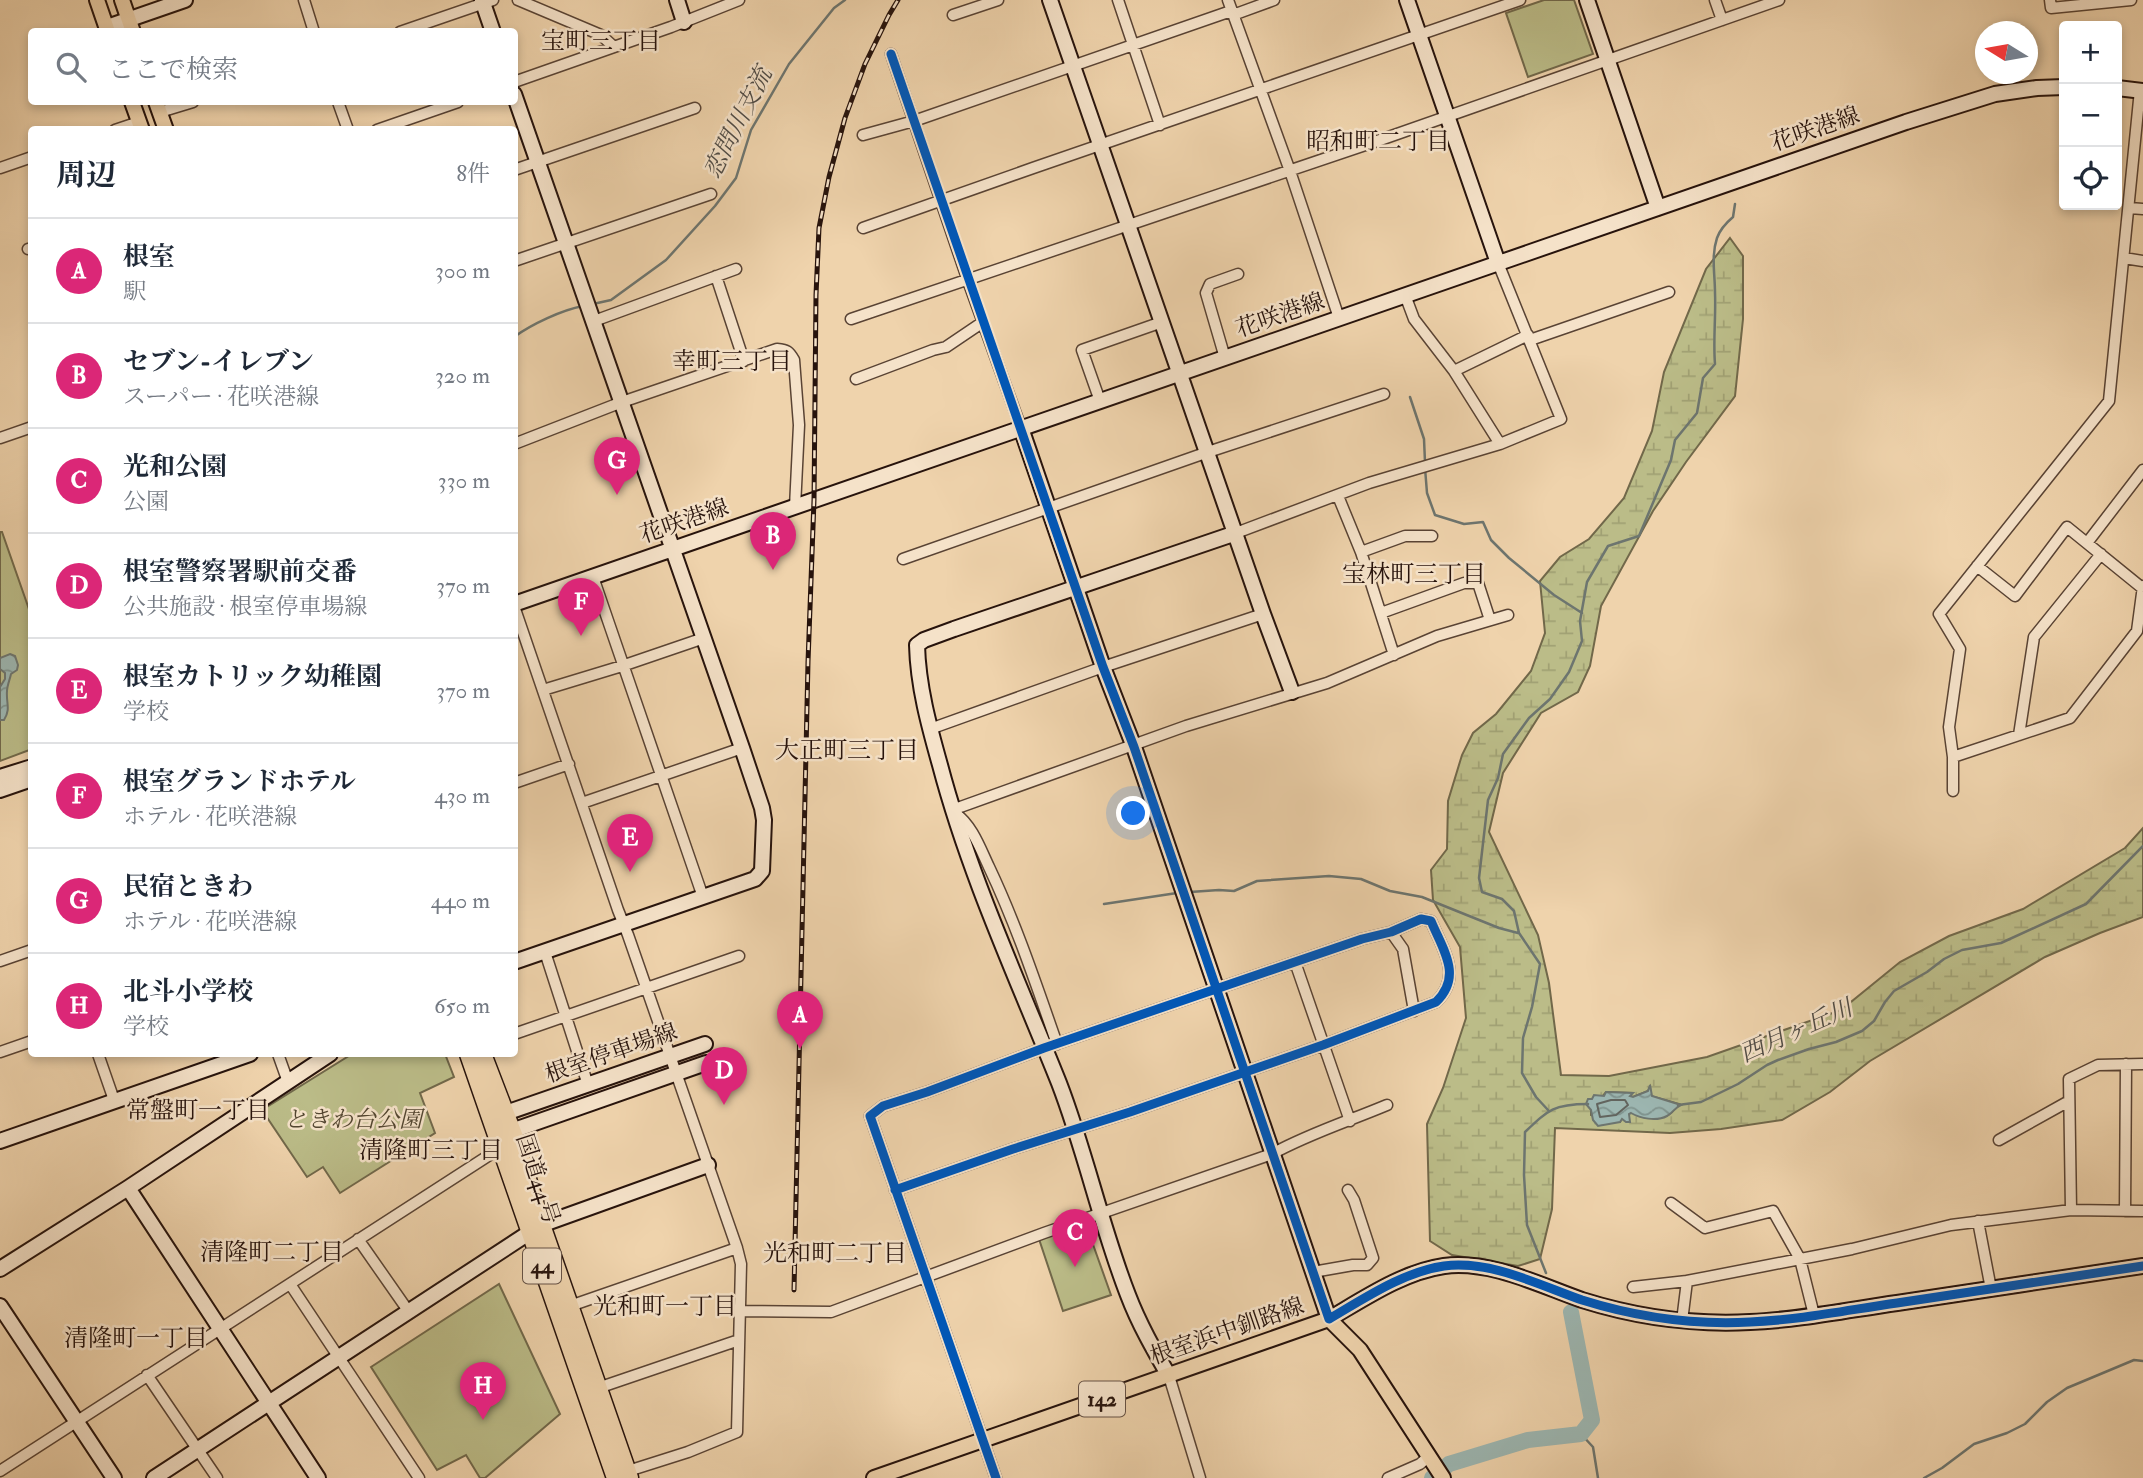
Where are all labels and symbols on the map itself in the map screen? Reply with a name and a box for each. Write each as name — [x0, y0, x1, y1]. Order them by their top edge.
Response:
north arrow — [1975, 21, 2038, 84]
district label: 宝町三丁目 — [541, 26, 661, 57]
water label: 恋問川支流 — [697, 59, 781, 183]
street label: 花咲港線 — [1767, 100, 1863, 158]
district label: 昭和町二丁目 — [1306, 126, 1450, 157]
street label: 花咲港線 — [1232, 286, 1328, 344]
district label: 幸町三丁目 — [672, 346, 792, 377]
pin: G — [594, 437, 640, 495]
street label: 花咲港線 — [636, 492, 732, 550]
pin: B — [750, 512, 796, 570]
district label: 宝林町三丁目 — [1342, 559, 1486, 590]
pin: F — [558, 578, 604, 636]
district label: 大正町三丁目 — [775, 735, 919, 766]
your location — [1116, 796, 1150, 830]
pin: E — [607, 814, 653, 872]
pin: A — [777, 991, 823, 1049]
water label: 西月ヶ丘川 — [1735, 991, 1860, 1070]
street label: 根室停車場線 — [541, 1017, 681, 1089]
pin: D — [701, 1047, 747, 1105]
district label: 常盤町一丁目 — [126, 1095, 270, 1126]
park label: ときわ台公園 — [284, 1105, 426, 1134]
street label: 国道44号 — [510, 1130, 566, 1228]
district label: 清隆町三丁目 — [359, 1135, 503, 1166]
pin: C — [1052, 1209, 1098, 1267]
district label: 清隆町二丁目 — [200, 1237, 344, 1268]
district label: 光和町二丁目 — [763, 1238, 907, 1269]
road number: 44 — [523, 1248, 561, 1284]
district label: 光和町一丁目 — [593, 1291, 737, 1322]
street label: 根室浜中釧路線 — [1146, 1291, 1308, 1371]
district label: 清隆町一丁目 — [64, 1323, 208, 1354]
pin: H — [460, 1362, 506, 1420]
road number: 142 — [1079, 1382, 1125, 1416]

